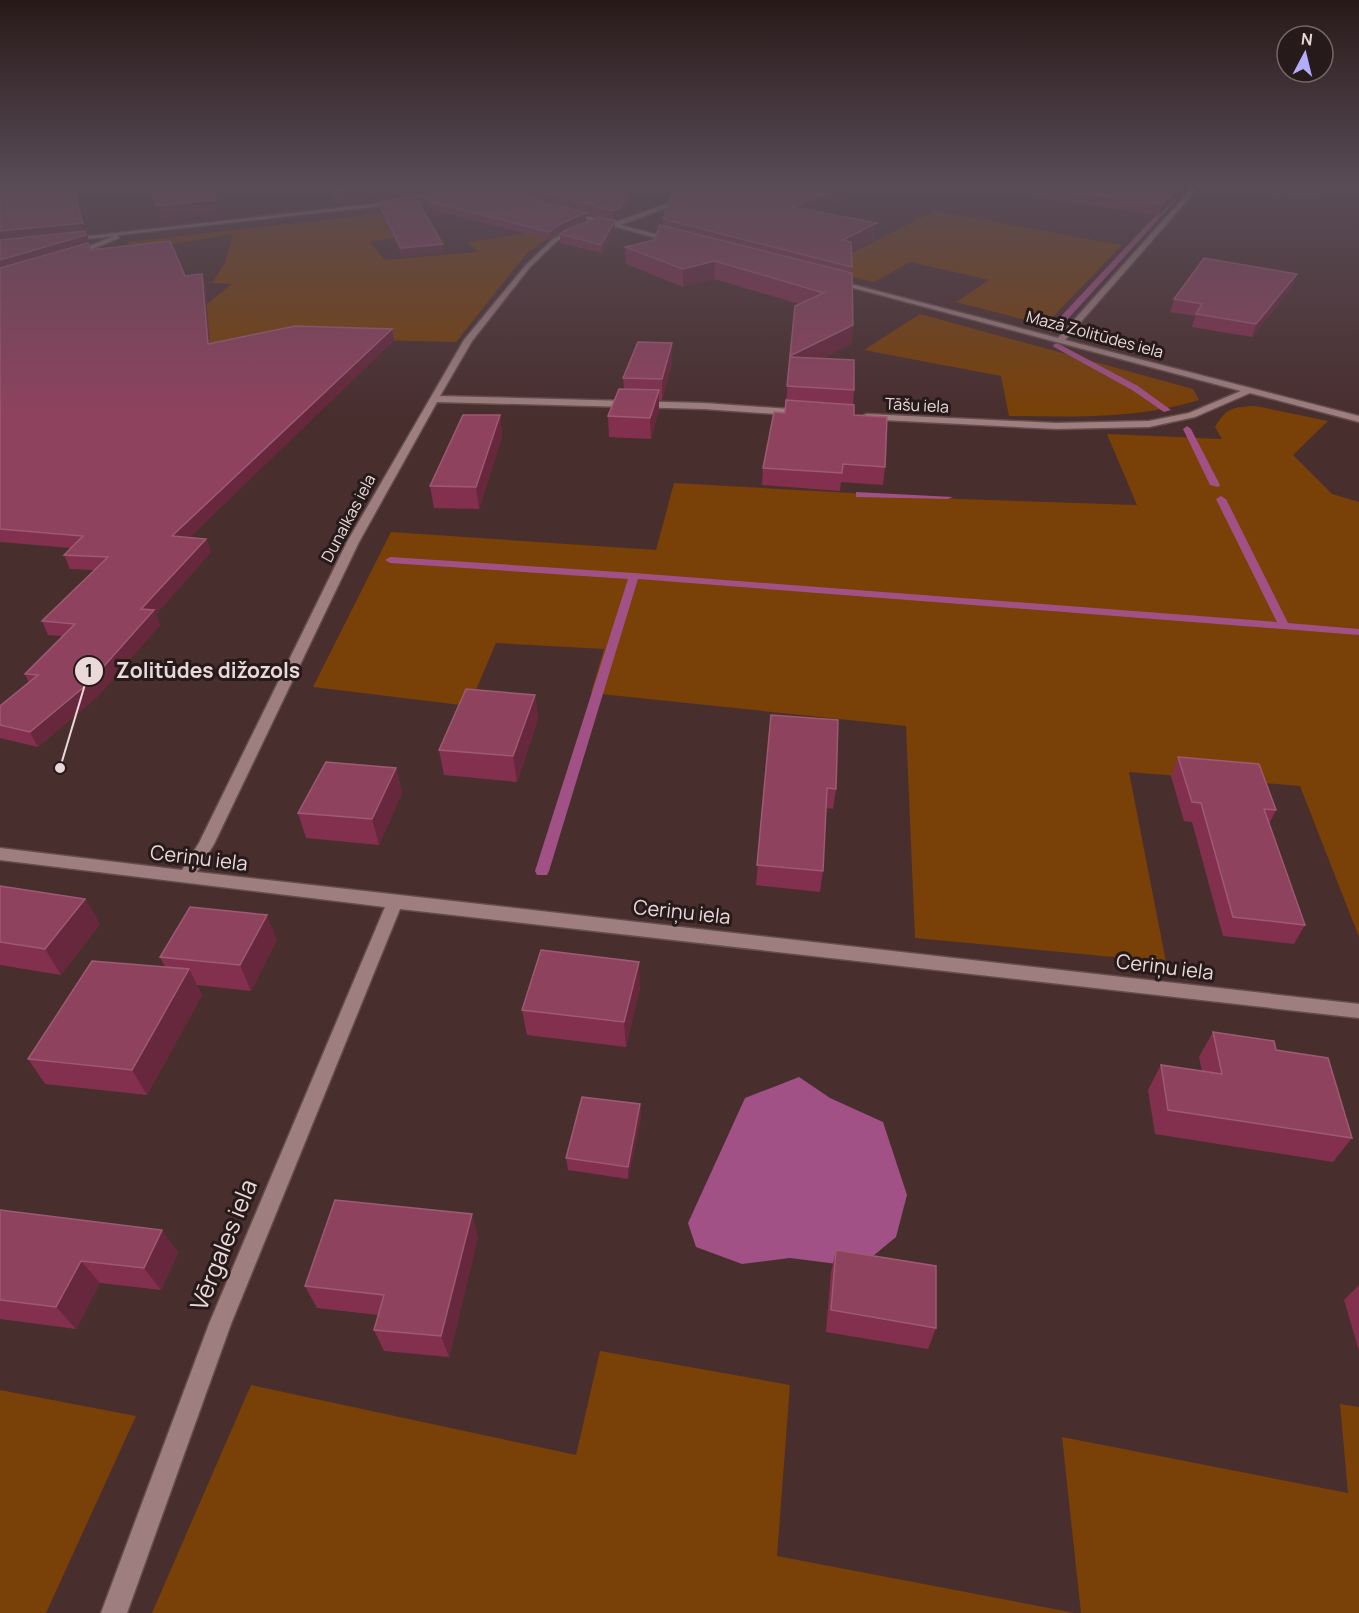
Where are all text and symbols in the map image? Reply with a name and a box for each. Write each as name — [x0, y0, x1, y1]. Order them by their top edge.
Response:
north arrow — [1275, 24, 1335, 84]
text: N — [1300, 27, 1314, 51]
street label: Mazā Zolitūdes iela — [1024, 305, 1166, 363]
street label: Tāšu iela — [884, 392, 950, 418]
street label: Dunalkas iela — [316, 470, 380, 566]
callout: Zolitūdes dižozols — [74, 651, 312, 690]
text: Zolitūdes dižozols — [116, 656, 300, 684]
text: 1 — [85, 658, 93, 682]
street label: Ceriņu iela — [149, 838, 249, 877]
street label: Ceriņu iela — [632, 893, 732, 930]
street label: Ceriņu iela — [1115, 947, 1215, 986]
street label: Vērgales iela — [181, 1174, 264, 1315]

